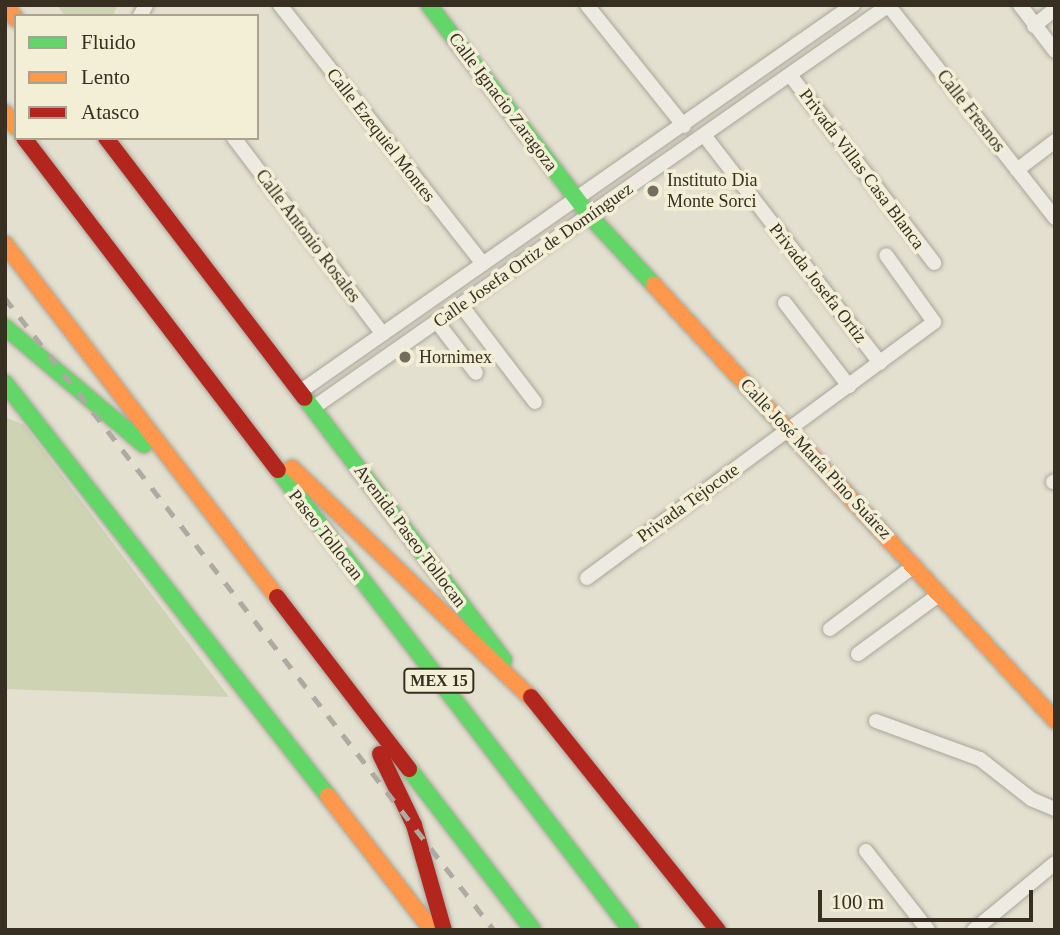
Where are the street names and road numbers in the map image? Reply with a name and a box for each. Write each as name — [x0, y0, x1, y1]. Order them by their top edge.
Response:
street label: Calle Ignacio Zaragoza — [444, 28, 562, 176]
street label: Calle Ezequiel Montes — [322, 64, 440, 206]
street label: Calle Fresnos — [932, 66, 1010, 156]
street label: Privada Villas Casa Blanca — [795, 84, 929, 254]
street label: Calle Antonio Rosales — [251, 165, 365, 307]
street label: Calle Josefa Ortiz de Domínguez — [429, 178, 637, 332]
street label: Privada Josefa Ortiz — [765, 219, 871, 347]
street label: Calle José María Pino Suárez — [736, 374, 896, 544]
street label: Privada Tejocote — [633, 459, 743, 547]
street label: Avenida Paseo Tollocan — [349, 460, 471, 612]
street label: Paseo Tollocan — [284, 485, 368, 585]
road number: MEX 15 — [402, 668, 476, 694]

